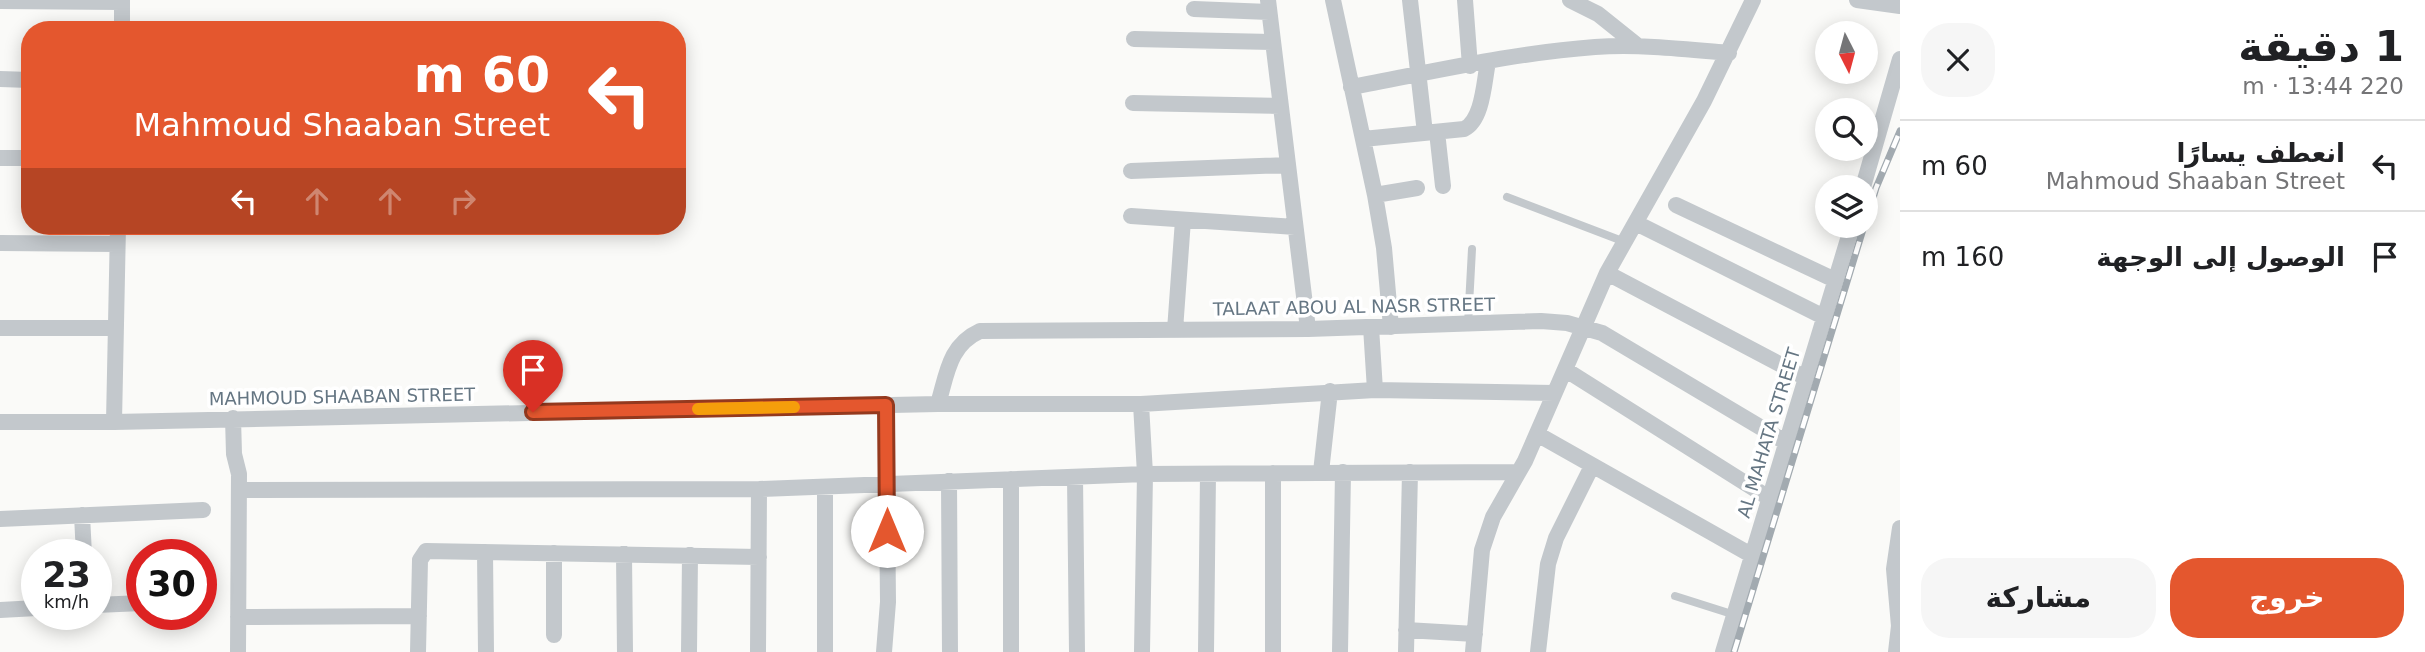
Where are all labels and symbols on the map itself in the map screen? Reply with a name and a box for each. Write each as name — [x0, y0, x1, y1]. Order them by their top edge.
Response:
north arrow — [1815, 21, 1878, 84]
street label: TALAAT ABOU AL NASR STREET — [1212, 294, 1496, 319]
pin — [503, 340, 563, 412]
street label: AL MAHATA STREET — [1733, 344, 1805, 520]
street label: MAHMOUD SHAABAN STREET — [209, 384, 476, 409]
position arrow — [850, 494, 924, 568]
speed limit sign: 30 — [126, 539, 217, 630]

